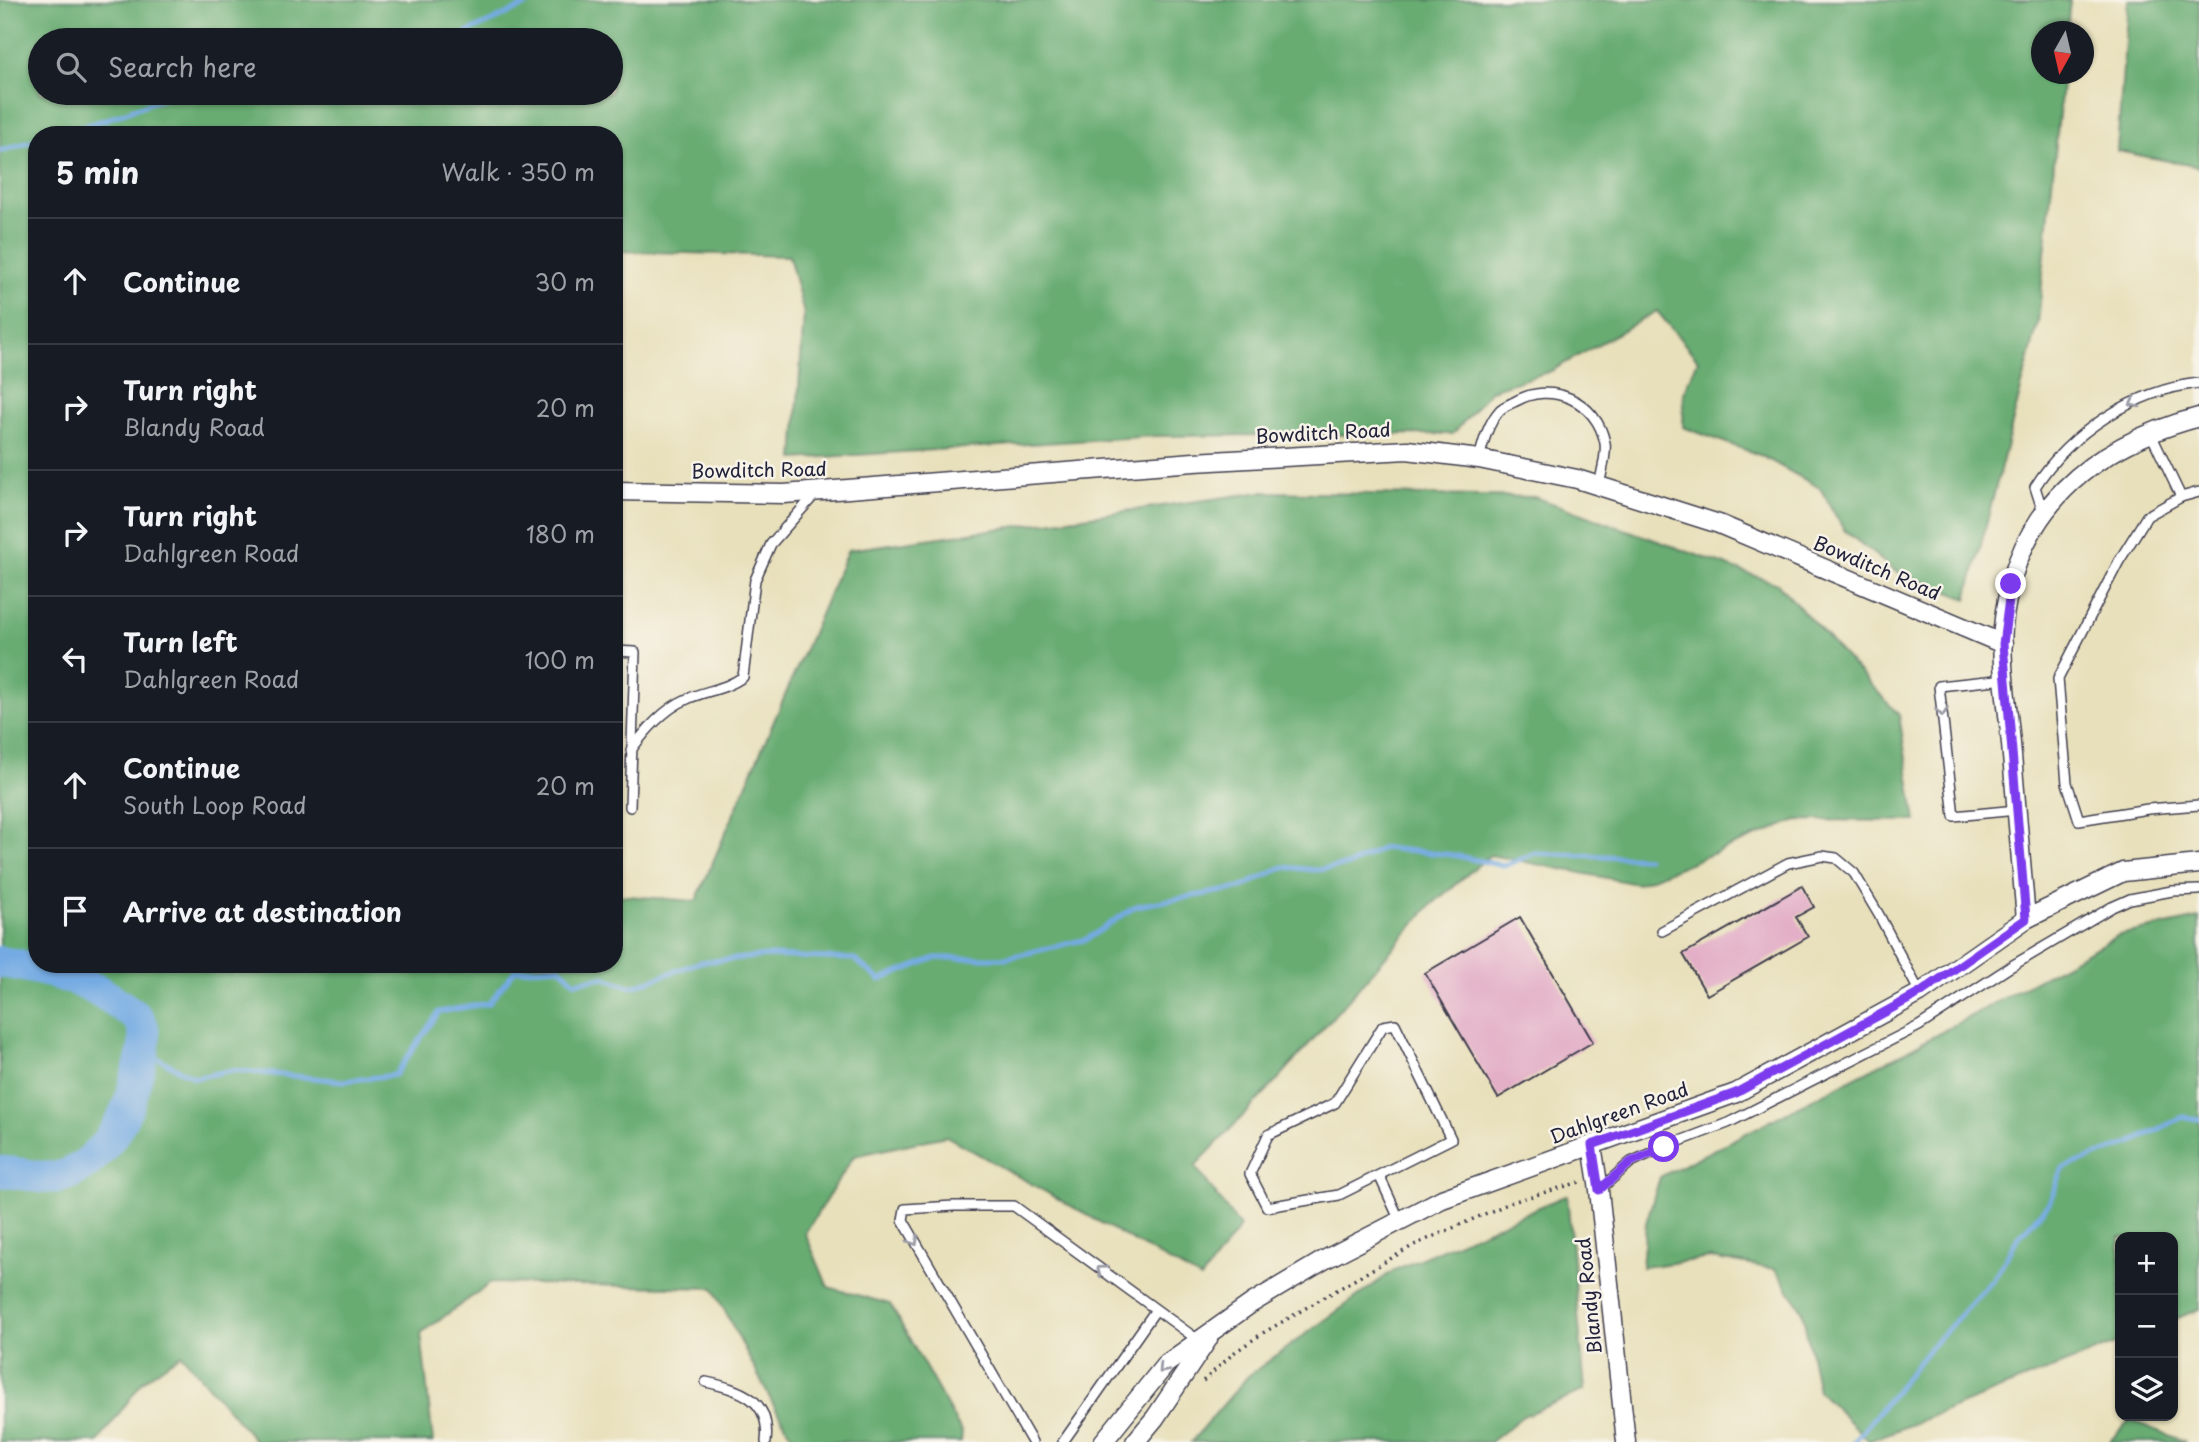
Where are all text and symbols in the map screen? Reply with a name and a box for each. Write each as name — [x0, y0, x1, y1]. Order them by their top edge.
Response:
north arrow — [2031, 21, 2094, 84]
search box — [28, 28, 623, 105]
text: Search here — [108, 47, 257, 86]
icon: search — [52, 48, 90, 86]
text: 5 min — [56, 149, 139, 194]
text: Walk · 350 m — [442, 154, 595, 189]
icon: ahead — [56, 262, 94, 300]
text: Continue — [123, 262, 240, 301]
text: 30 m — [534, 264, 595, 299]
text: Turn right — [123, 370, 257, 409]
icon: right — [56, 388, 94, 426]
text: 20 m — [536, 390, 595, 425]
one-way arrow — [2129, 394, 2141, 408]
text: Blandy Road — [123, 409, 265, 444]
street label: Bowditch Road — [1254, 414, 1391, 450]
street label: Bowditch Road — [691, 454, 827, 484]
text: Turn right — [123, 496, 257, 535]
icon: right — [56, 514, 94, 552]
text: 180 m — [526, 516, 595, 551]
street label: Bowditch Road — [1809, 528, 1945, 606]
text: Dahlgreen Road — [123, 535, 299, 570]
route end — [1995, 568, 2026, 599]
text: Turn left — [123, 622, 238, 661]
icon: left — [56, 640, 94, 678]
text: 100 m — [525, 642, 595, 677]
text: Dahlgreen Road — [123, 661, 299, 696]
one-way arrow — [1935, 707, 1950, 718]
text: Continue — [123, 748, 240, 787]
icon: ahead — [56, 766, 94, 804]
text: 20 m — [536, 768, 595, 803]
text: South Loop Road — [123, 787, 307, 822]
icon: arrive — [56, 892, 94, 930]
text: Arrive at destination — [123, 892, 402, 931]
street label: Dahlgreen Road — [1545, 1074, 1692, 1150]
route start — [1648, 1131, 1679, 1162]
map controls — [2115, 1232, 2178, 1421]
button: + — [2115, 1232, 2178, 1295]
one-way arrow — [906, 1233, 919, 1246]
street label: Blandy Road — [1568, 1236, 1608, 1356]
one-way arrow — [1096, 1266, 1108, 1279]
button: − — [2115, 1295, 2178, 1358]
button: layers — [2115, 1358, 2178, 1421]
one-way arrow — [1158, 1361, 1171, 1374]

